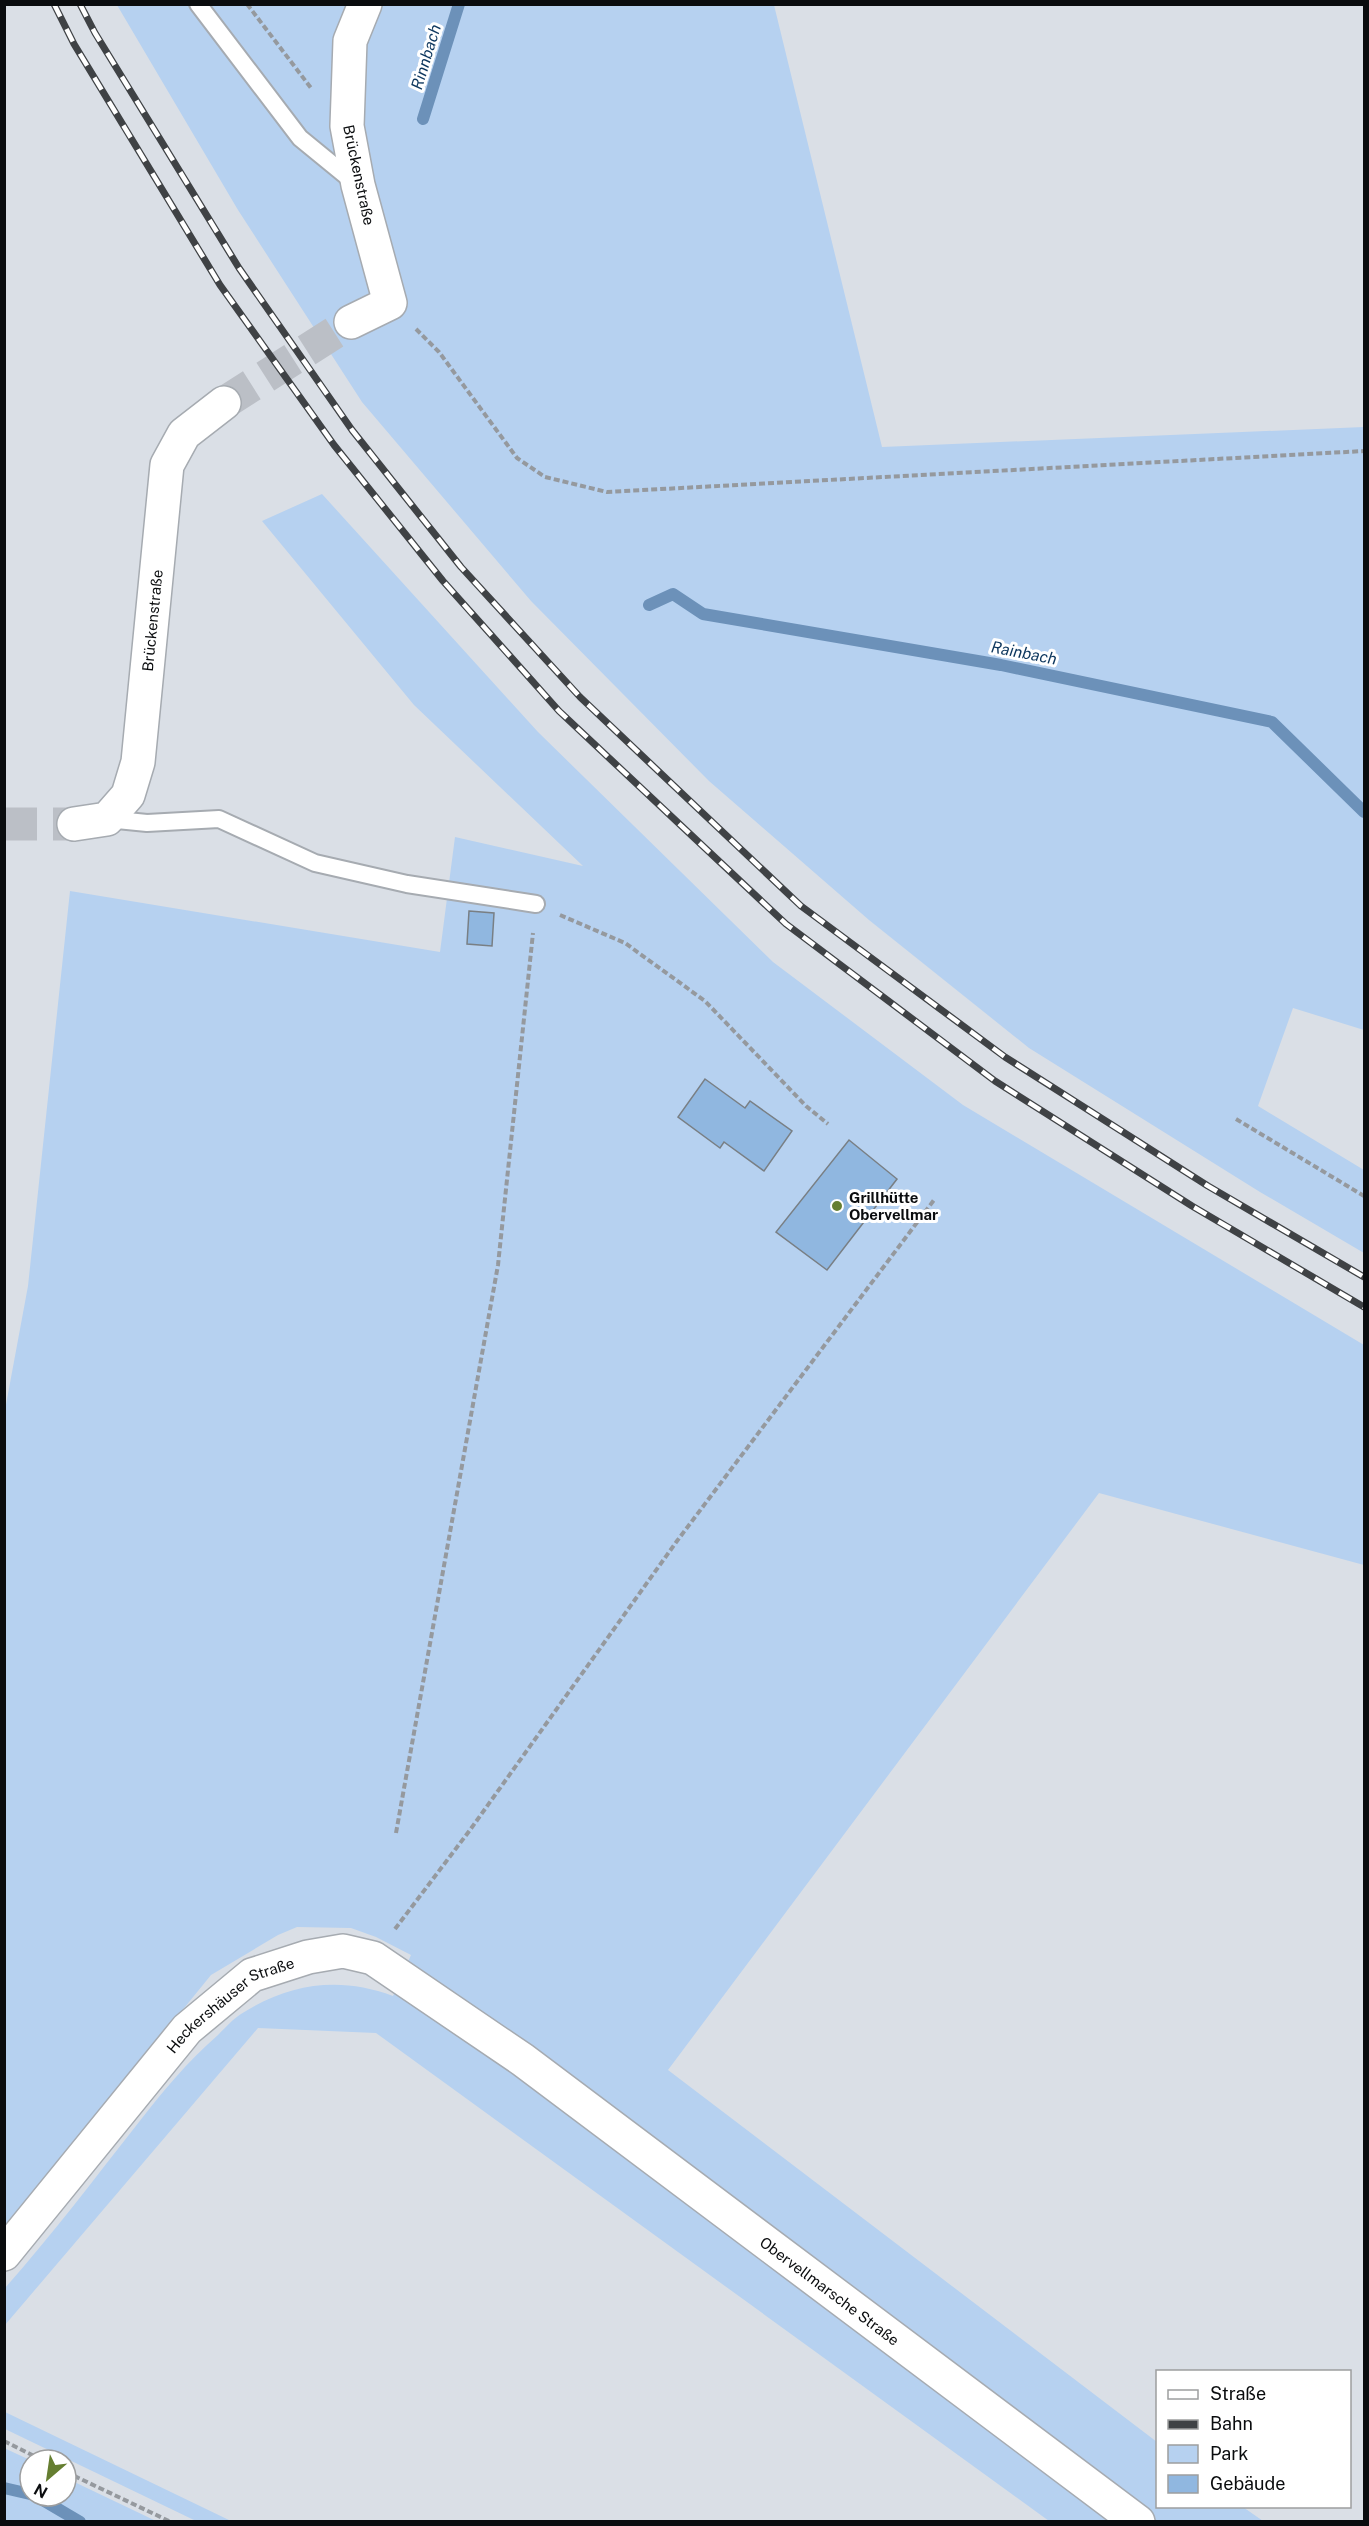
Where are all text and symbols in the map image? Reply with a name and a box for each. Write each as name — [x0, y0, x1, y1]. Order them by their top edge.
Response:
water label: Rinnbach — [407, 22, 445, 92]
street label: Brückenstraße — [340, 123, 378, 227]
street label: Brückenstraße — [138, 569, 165, 672]
water label: Rainbach — [989, 637, 1059, 669]
place label: Grillhütte Obervellmar — [849, 1189, 938, 1223]
marker: Grillhütte Obervellmar — [830, 1199, 844, 1213]
street label: Heckershäuser Straße — [163, 1954, 296, 2056]
street label: Obervellmarsche Straße — [757, 2233, 903, 2348]
legend — [1156, 2370, 1351, 2508]
text: Straße — [1210, 2383, 1266, 2404]
text: Bahn — [1210, 2413, 1253, 2434]
text: Park — [1210, 2443, 1248, 2464]
north arrow — [18, 2448, 78, 2508]
text: Gebäude — [1210, 2473, 1285, 2494]
text: N — [31, 2479, 51, 2502]

